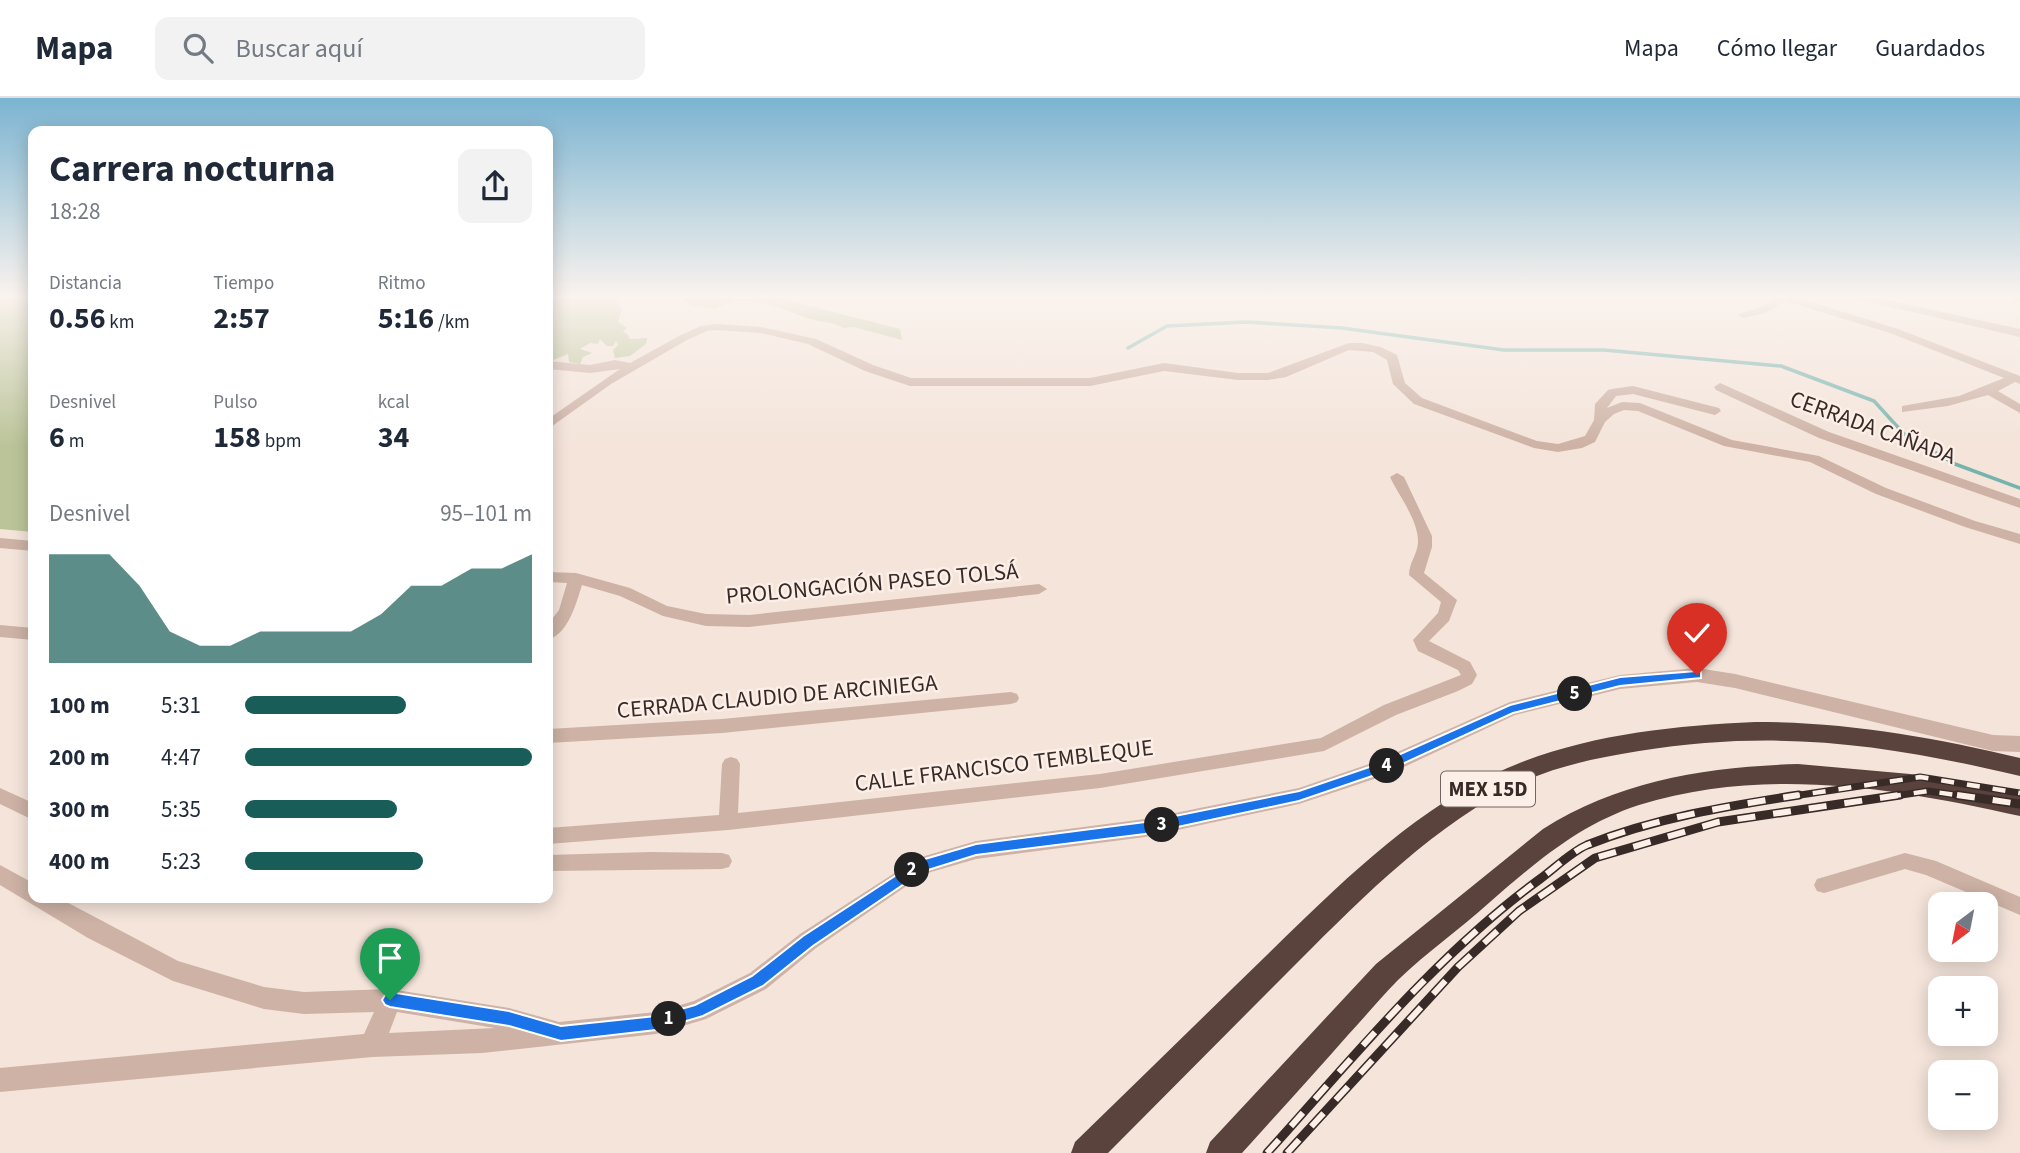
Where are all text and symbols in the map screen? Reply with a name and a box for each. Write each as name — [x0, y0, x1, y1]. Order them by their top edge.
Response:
search box — [155, 17, 645, 80]
text: Mapa — [35, 25, 113, 72]
icon: search — [179, 29, 217, 67]
text: Buscar aquí — [235, 30, 363, 67]
text: Mapa — [1624, 31, 1679, 66]
text: Cómo llegar — [1717, 31, 1837, 66]
text: Guardados — [1875, 31, 1985, 66]
text: Carrera nocturna — [49, 142, 336, 196]
button: share — [458, 149, 532, 223]
text: 18:28 — [49, 195, 100, 228]
text: Distancia — [49, 270, 122, 297]
text: Tiempo — [213, 270, 274, 297]
text: Ritmo — [378, 270, 426, 297]
text: 0.56 — [49, 297, 106, 340]
text: 2:57 — [213, 297, 270, 340]
text: 5:16 — [378, 297, 434, 340]
text: km — [106, 309, 135, 336]
text: /km — [434, 309, 470, 336]
street label: CERRADA CAÑADA — [1785, 382, 1961, 473]
text: Desnivel — [49, 389, 116, 416]
text: Pulso — [213, 389, 258, 416]
text: kcal — [378, 389, 410, 416]
text: 6 — [49, 416, 65, 459]
text: 158 — [213, 416, 261, 459]
text: 34 — [378, 416, 409, 459]
text: m — [65, 428, 84, 455]
text: bpm — [261, 428, 301, 455]
text: Desnivel — [49, 497, 130, 530]
text: 95–101 m — [440, 497, 532, 530]
street label: PROLONGACIÓN PASEO TOLSÁ — [724, 554, 1020, 613]
pin — [1667, 603, 1727, 675]
icon: check — [1678, 614, 1716, 652]
street label: CERRADA CLAUDIO DE ARCINIEGA — [615, 666, 939, 727]
pin: 5 — [1558, 676, 1592, 712]
text: 5 — [1569, 680, 1580, 707]
text: 100 m — [49, 689, 110, 722]
text: 5:31 — [161, 689, 201, 722]
street label: CALLE FRANCISCO TEMBLEQUE — [853, 731, 1155, 800]
text: 200 m — [49, 741, 110, 774]
text: 4:47 — [161, 741, 201, 774]
pin: 4 — [1370, 748, 1404, 784]
text: 4 — [1381, 752, 1392, 779]
road number: MEX 15D — [1441, 772, 1535, 806]
text: 300 m — [49, 793, 110, 826]
text: 5:35 — [161, 793, 201, 826]
pin: 3 — [1144, 808, 1180, 842]
text: 3 — [1156, 811, 1167, 838]
text: 400 m — [49, 845, 110, 878]
text: 5:23 — [161, 845, 201, 878]
pin: 2 — [894, 852, 930, 888]
text: 2 — [906, 856, 917, 883]
north arrow — [1928, 892, 1998, 962]
map controls — [1928, 892, 1998, 1130]
pin — [360, 928, 420, 1000]
icon: arrive — [371, 939, 409, 977]
button: + — [1928, 976, 1998, 1046]
pin: 1 — [652, 1002, 686, 1037]
text: 1 — [663, 1005, 674, 1032]
button: − — [1928, 1060, 1998, 1130]

